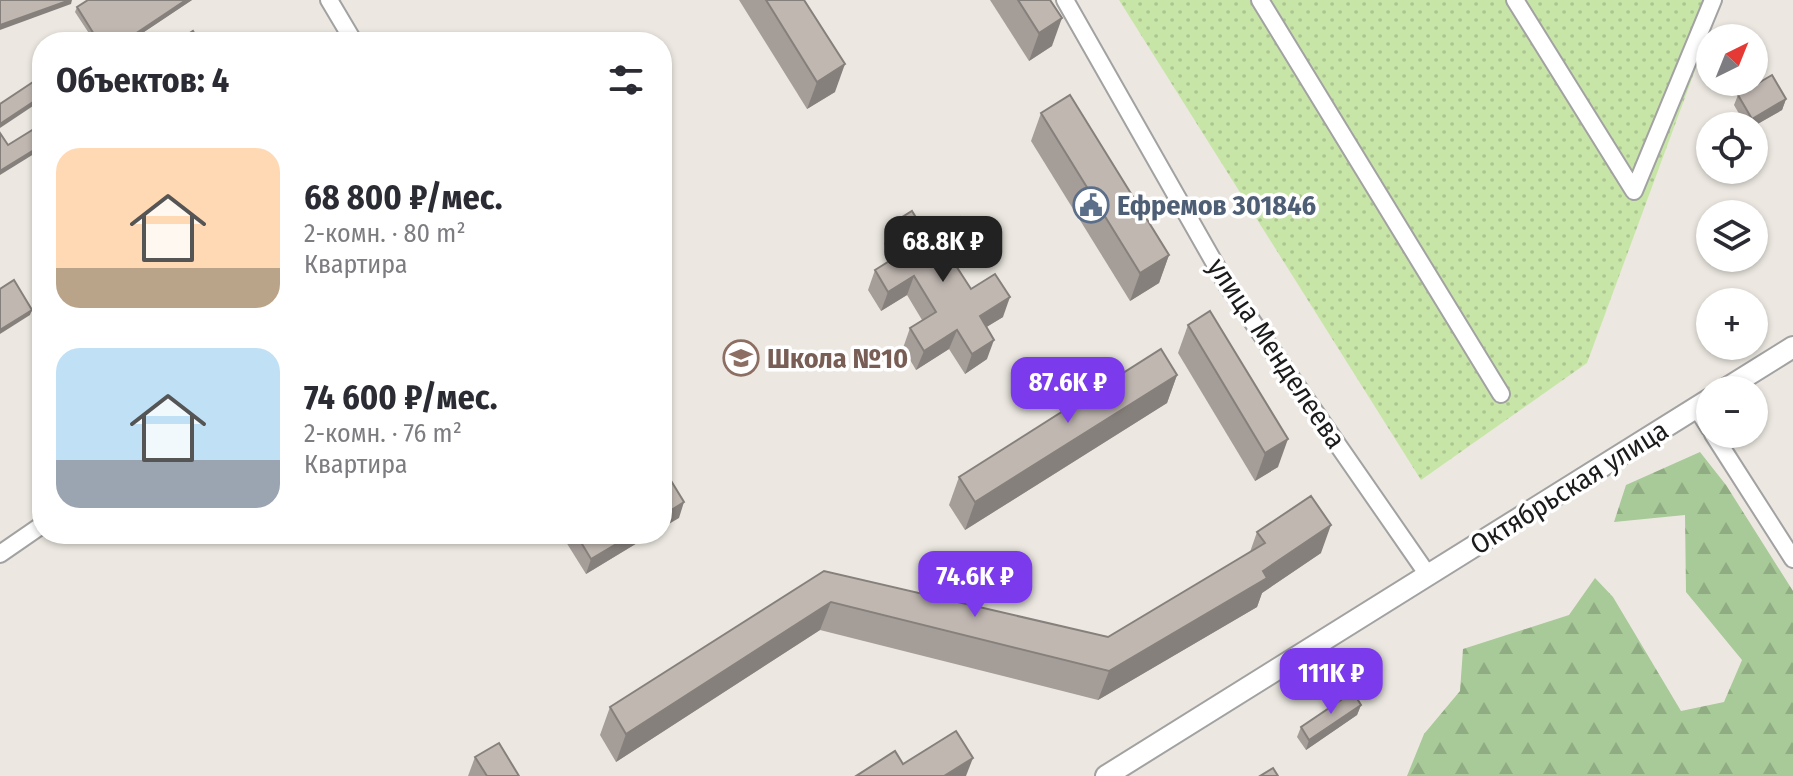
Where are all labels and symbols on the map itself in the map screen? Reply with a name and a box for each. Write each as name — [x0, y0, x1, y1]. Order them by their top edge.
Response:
north arrow — [1696, 24, 1768, 96]
public building icon: Ефремов 301846 — [1072, 186, 1110, 224]
place label: Ефремов 301846 — [1117, 189, 1316, 222]
pin: 68.8K ₽ — [869, 216, 1017, 284]
street label: улица Менделеева — [1201, 252, 1352, 455]
school or university icon: Школа №10 — [722, 339, 760, 377]
place label: Школа №10 — [767, 342, 908, 375]
pin: 87.6K ₽ — [994, 357, 1142, 425]
street label: Октябрьская улица — [1464, 413, 1674, 562]
pin: 74.6K ₽ — [901, 551, 1049, 619]
pin: 111K ₽ — [1266, 648, 1396, 716]

